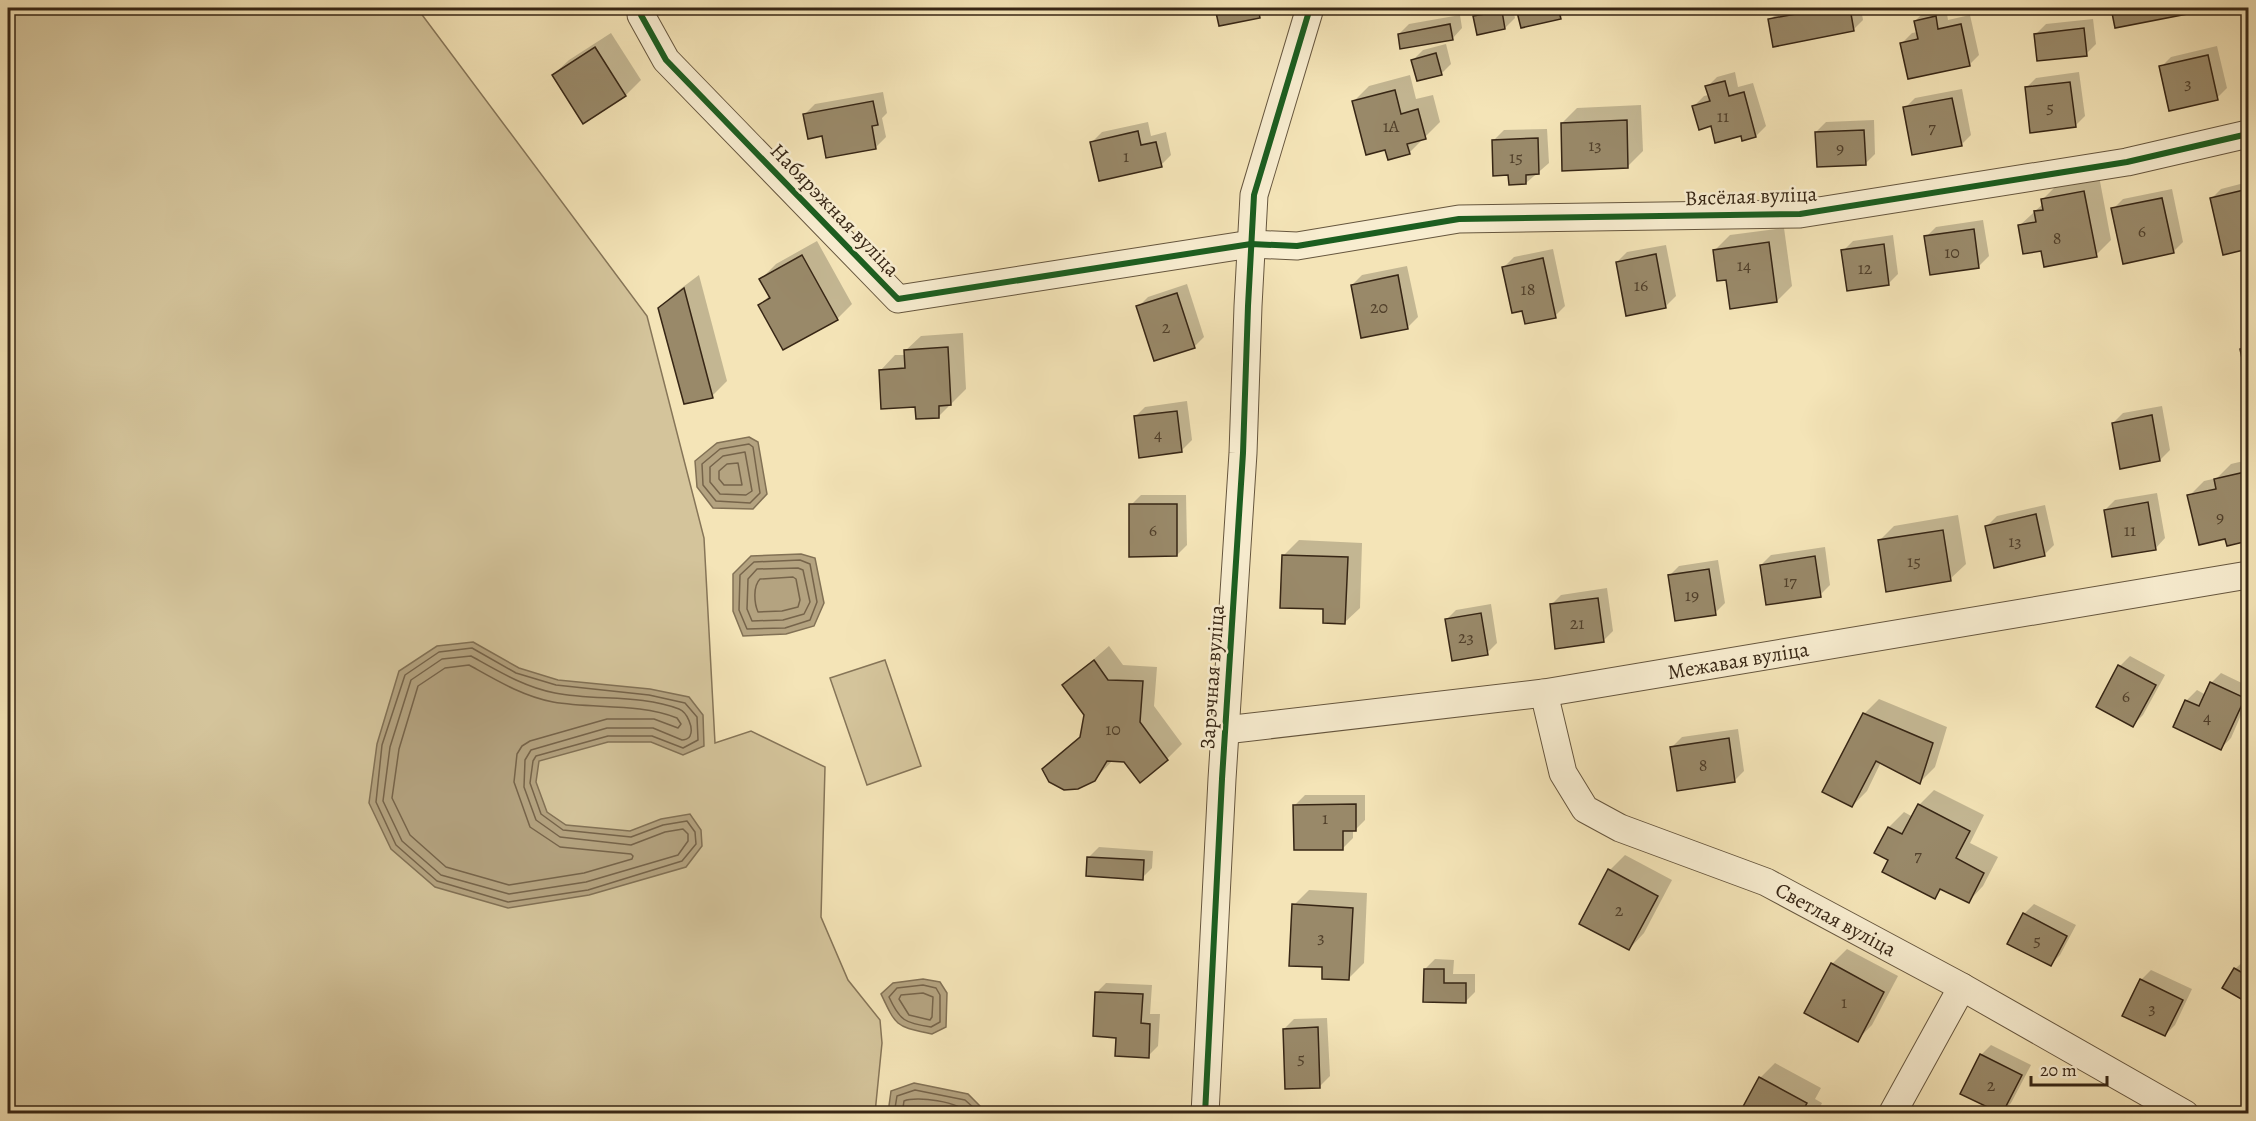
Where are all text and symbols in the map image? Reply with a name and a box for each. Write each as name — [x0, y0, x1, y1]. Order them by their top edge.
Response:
house number: 3 — [2184, 71, 2192, 95]
house number: 5 — [2046, 95, 2054, 119]
house number: 11 — [1717, 104, 1729, 128]
house number: 1А — [1383, 114, 1400, 138]
house number: 7 — [1928, 115, 1936, 139]
house number: 13 — [1588, 133, 1602, 157]
house number: 9 — [1836, 136, 1844, 160]
street label: Набярэжная вуліца — [764, 137, 906, 283]
house number: 1 — [1123, 144, 1129, 168]
house number: 15 — [1509, 145, 1523, 169]
street label: Вясёлая вуліца — [1684, 180, 1818, 212]
house number: 6 — [2138, 219, 2146, 243]
house number: 8 — [2053, 226, 2061, 250]
house number: 10 — [1944, 240, 1960, 264]
house number: 14 — [1737, 253, 1751, 277]
house number: 12 — [1858, 256, 1873, 280]
house number: 16 — [1634, 273, 1648, 297]
house number: 18 — [1521, 277, 1535, 301]
house number: 20 — [1370, 295, 1388, 319]
house number: 2 — [1162, 315, 1171, 339]
house number: 4 — [1154, 422, 1162, 446]
house number: 9 — [2216, 505, 2224, 529]
house number: 6 — [1149, 518, 1157, 542]
house number: 11 — [2124, 518, 2136, 542]
house number: 13 — [2008, 529, 2022, 553]
house number: 15 — [1907, 549, 1921, 573]
house number: 17 — [1783, 569, 1797, 593]
house number: 19 — [1685, 583, 1699, 607]
street label: Зарэчная вуліца — [1193, 603, 1231, 750]
house number: 21 — [1570, 611, 1584, 635]
house number: 23 — [1458, 625, 1474, 649]
street label: Межавая вуліца — [1665, 635, 1811, 686]
house number: 6 — [2122, 684, 2130, 708]
house number: 4 — [2203, 705, 2211, 729]
house number: 10 — [1105, 717, 1121, 741]
house number: 8 — [1699, 753, 1707, 777]
house number: 1 — [1322, 806, 1328, 830]
house number: 7 — [1914, 843, 1922, 867]
street label: Светлая вуліца — [1770, 876, 1901, 963]
house number: 2 — [1615, 898, 1624, 922]
house number: 3 — [1317, 925, 1325, 949]
house number: 5 — [2033, 928, 2041, 952]
house number: 1 — [1841, 990, 1847, 1014]
house number: 3 — [2148, 996, 2156, 1020]
house number: 5 — [1297, 1046, 1305, 1070]
scale bar — [2031, 1049, 2108, 1087]
text: 20 m — [2040, 1058, 2077, 1082]
house number: 2 — [1987, 1073, 1996, 1097]

